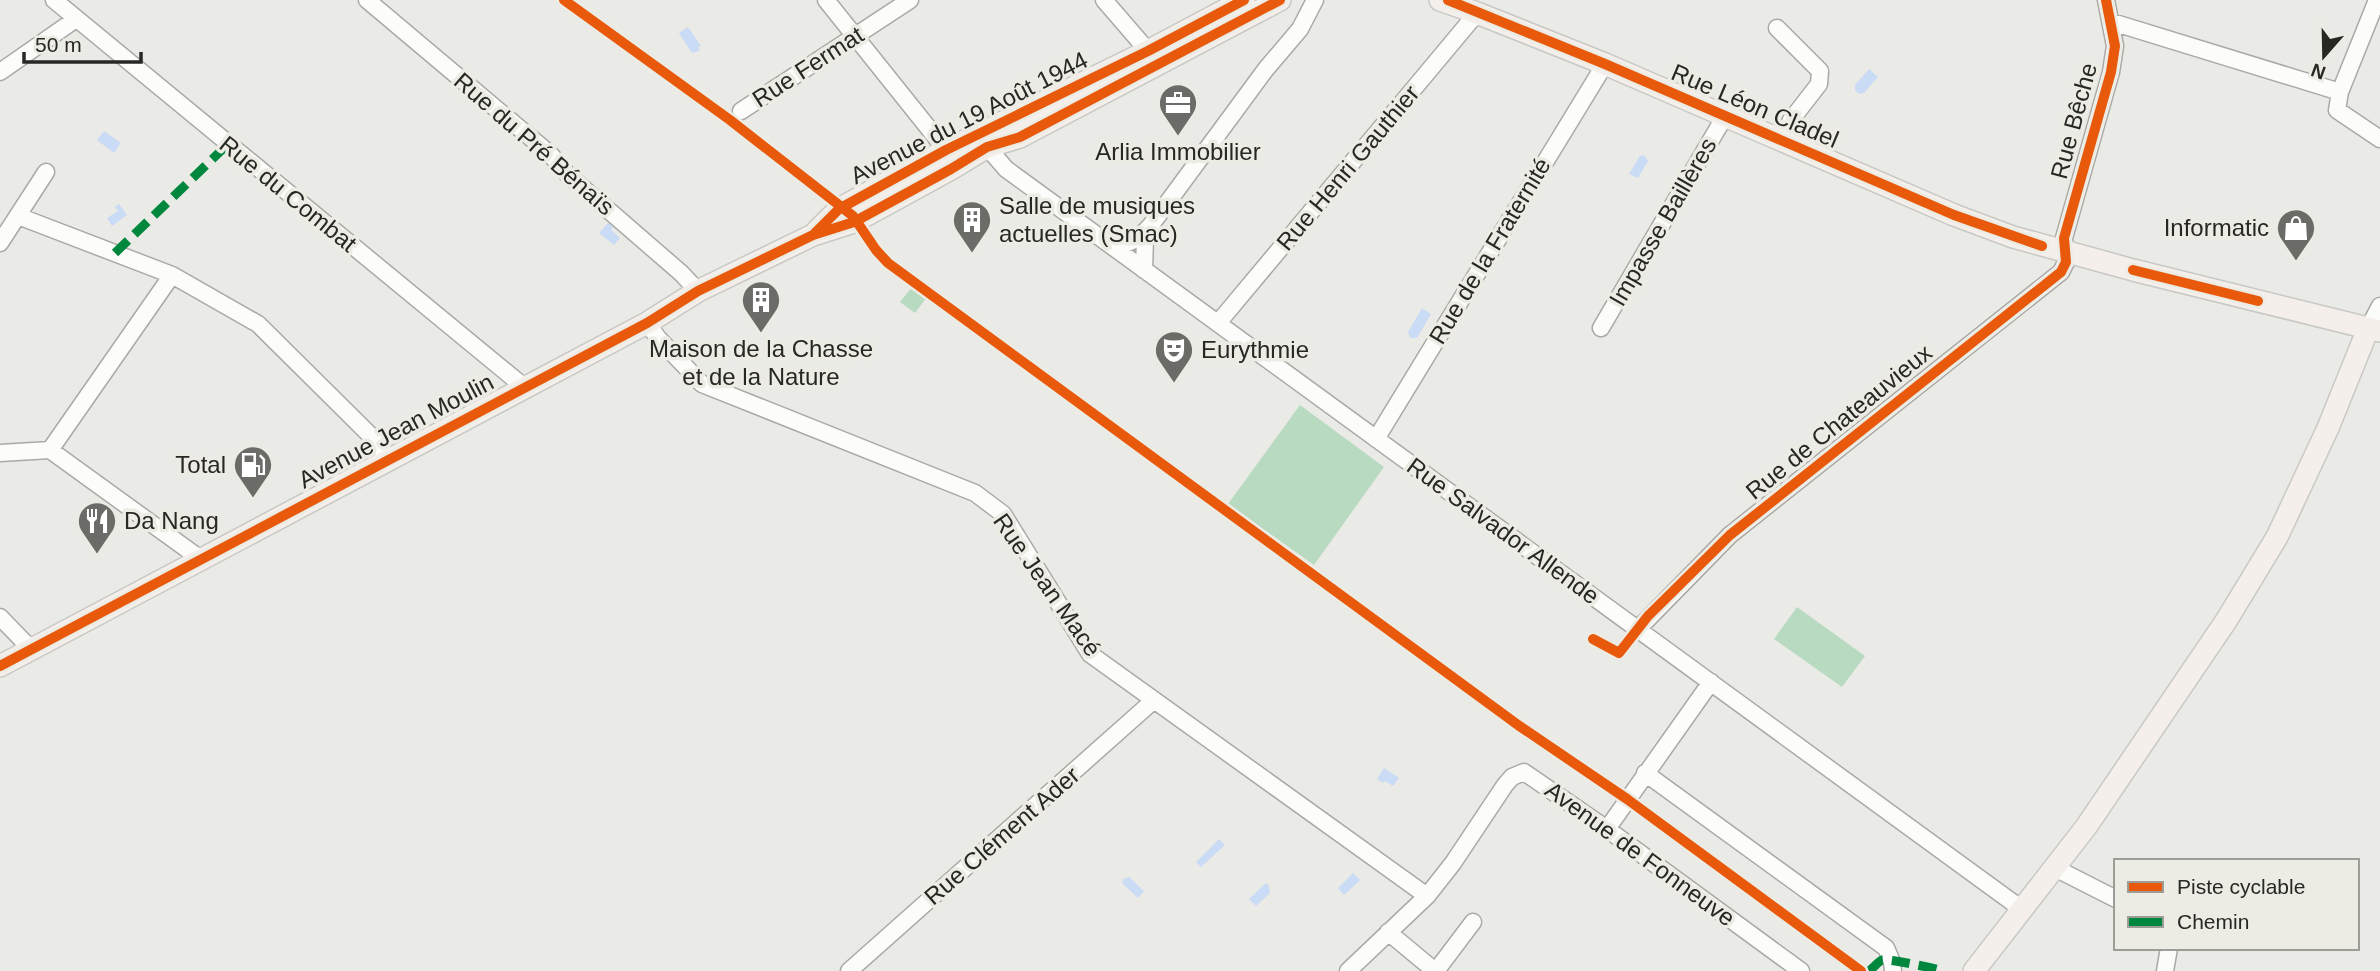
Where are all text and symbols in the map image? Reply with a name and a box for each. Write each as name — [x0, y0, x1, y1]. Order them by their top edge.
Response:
scale bar — [24, 21, 142, 65]
street label: Rue Fermat — [747, 21, 868, 112]
north arrow — [2289, 21, 2359, 91]
text: 50 m — [35, 33, 82, 56]
street label: Avenue du 19 Août 1944 — [846, 46, 1092, 189]
street label: Rue Léon Cladel — [1668, 58, 1843, 153]
text: N — [2308, 59, 2328, 84]
street label: Rue Bêche — [2045, 60, 2102, 182]
street label: Rue du Pré Bénaïs — [449, 67, 620, 220]
street label: Rue Henri Gauthier — [1271, 80, 1424, 256]
office icon: Arlia Immobilier — [1157, 82, 1199, 137]
street label: Rue du Combat — [215, 130, 362, 257]
street label: Impasse Baillères — [1604, 133, 1722, 311]
place label: Arlia Immobilier — [1095, 138, 1261, 165]
street label: Rue de la Fraternité — [1423, 153, 1556, 349]
place label: Salle de musiques actuelles (Smac) — [999, 192, 1195, 247]
building icon: Salle de musiques actuelles (Smac) — [951, 199, 993, 254]
shop icon: Informatic — [2275, 207, 2317, 262]
place label: Informatic — [2164, 214, 2269, 241]
building icon: Maison de la Chasse et de la Nature — [740, 279, 782, 334]
theatre icon: Eurythmie — [1153, 329, 1195, 384]
place label: Maison de la Chasse et de la Nature — [649, 335, 873, 390]
place label: Eurythmie — [1201, 336, 1309, 363]
street label: Rue de Chateauvieux — [1740, 338, 1937, 505]
street label: Avenue Jean Moulin — [294, 368, 498, 493]
fuel station icon: Total — [232, 444, 274, 499]
place label: Total — [175, 451, 226, 478]
street label: Rue Salvador Allende — [1402, 452, 1605, 609]
restaurant icon: Da Nang — [76, 500, 118, 555]
place label: Da Nang — [124, 507, 219, 534]
street label: Rue Jean Macé — [988, 508, 1107, 661]
street label: Rue Clément Ader — [919, 761, 1085, 910]
street label: Avenue de Fonneuve — [1540, 776, 1740, 931]
legend — [2114, 859, 2359, 950]
text: Piste cyclable — [2177, 875, 2305, 898]
text: Chemin — [2177, 910, 2249, 933]

